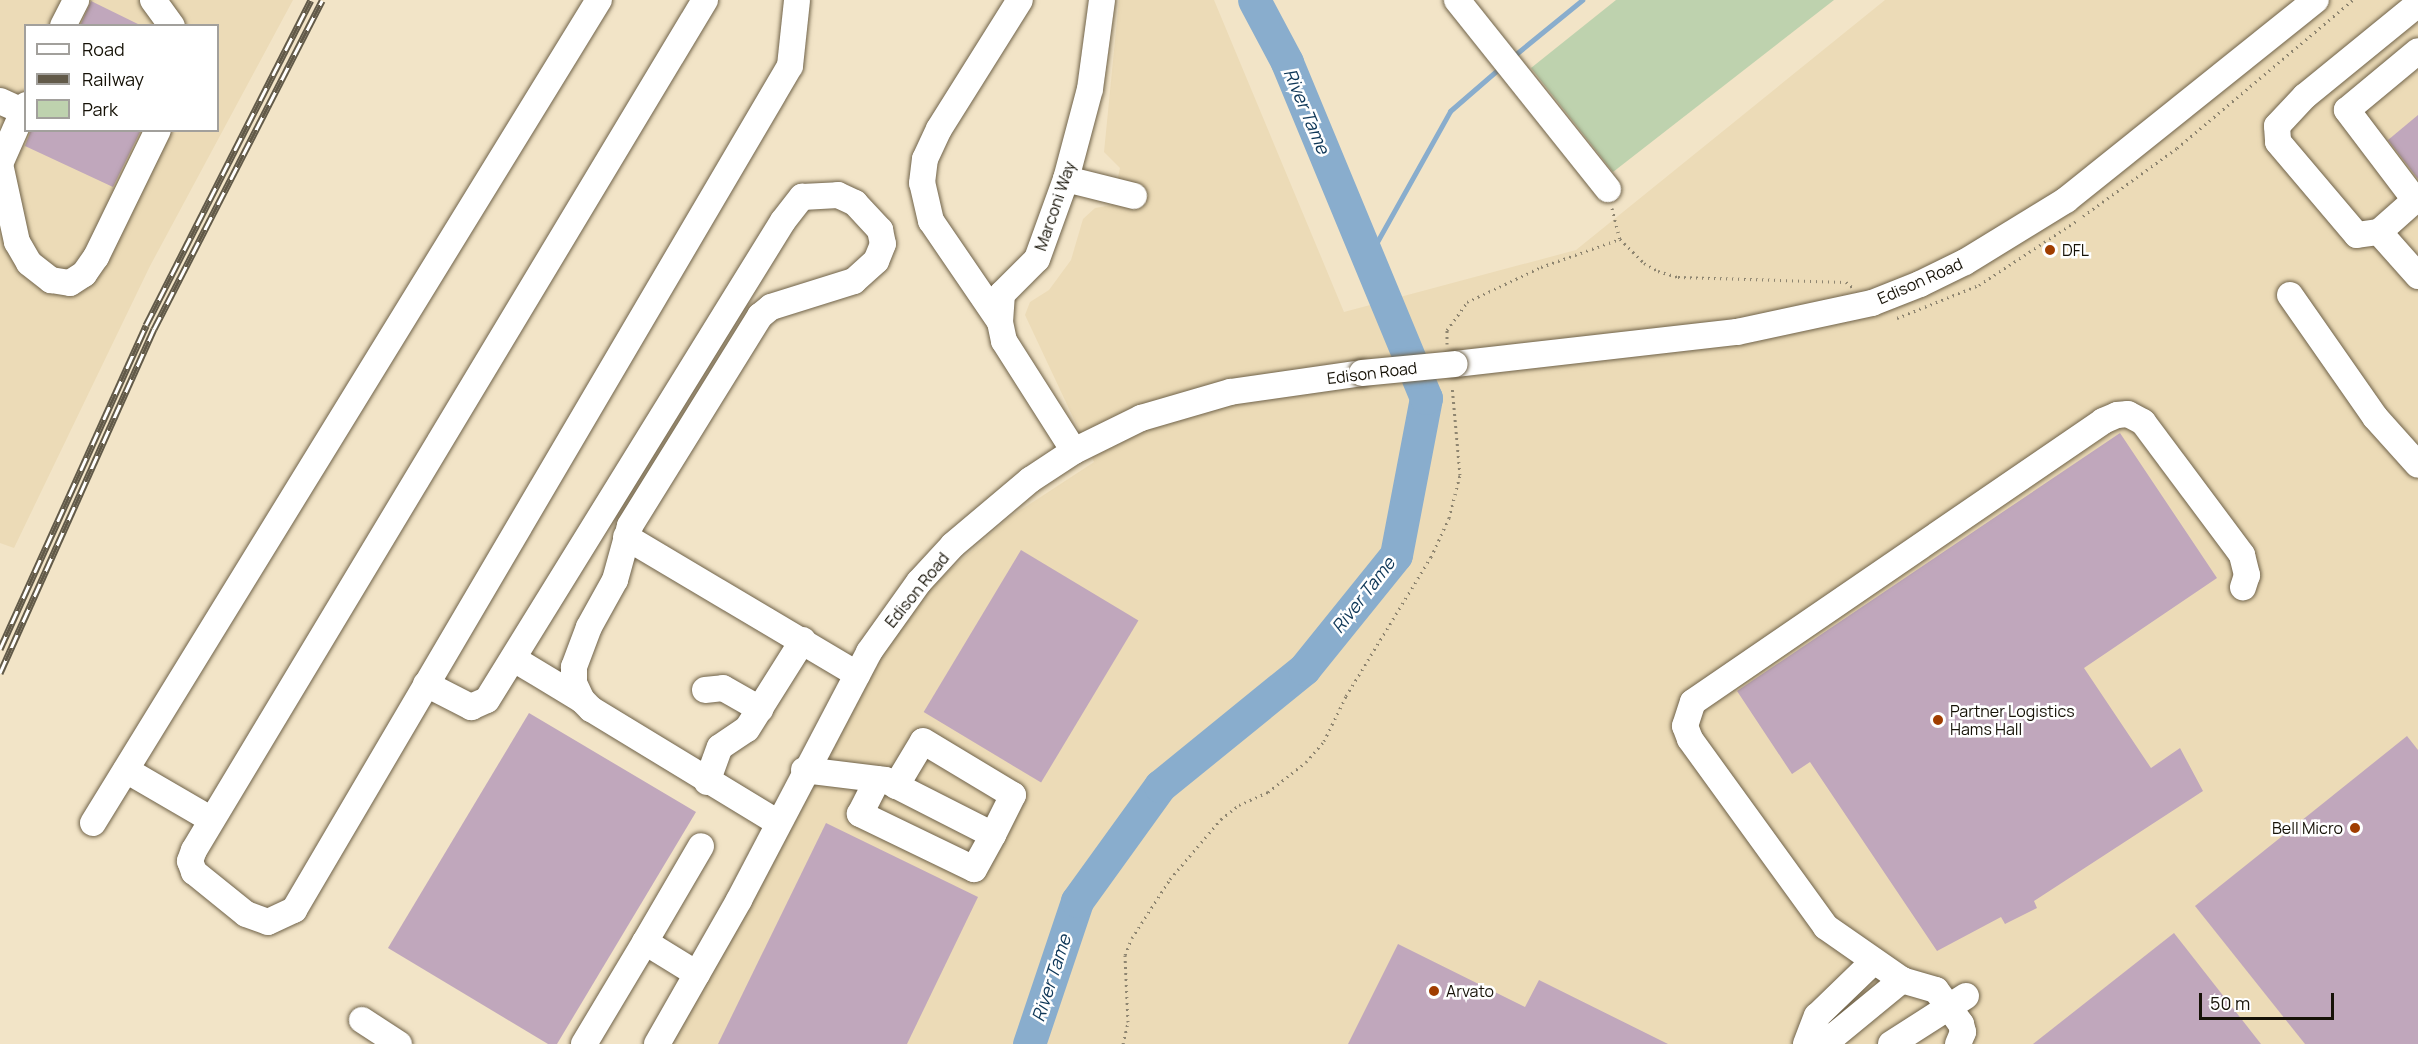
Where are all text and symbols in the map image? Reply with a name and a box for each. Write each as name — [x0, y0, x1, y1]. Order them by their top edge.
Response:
legend — [24, 24, 219, 132]
text: Road — [82, 37, 125, 61]
water label: River Tame — [1279, 65, 1335, 157]
text: Railway — [82, 67, 144, 91]
text: Park — [82, 97, 118, 121]
street label: Marconi Way — [1031, 159, 1079, 253]
place label: DFL — [2062, 240, 2089, 260]
marker: DFL — [2043, 243, 2057, 257]
street label: Edison Road — [1875, 254, 1965, 308]
street label: Edison Road — [1326, 358, 1418, 388]
street label: Edison Road — [881, 549, 953, 631]
water label: River Tame — [1327, 553, 1399, 637]
place label: Partner Logistics Hams Hall — [1950, 701, 2075, 739]
marker: Partner Logistics Hams Hall — [1931, 713, 1945, 727]
place label: Bell Micro — [2272, 818, 2343, 838]
marker: Bell Micro — [2348, 821, 2362, 835]
water label: River Tame — [1027, 932, 1075, 1024]
place label: Arvato — [1446, 981, 1494, 1001]
scale bar — [2202, 981, 2337, 1019]
marker: Arvato — [1427, 984, 1441, 998]
text: 50 m — [2210, 991, 2250, 1015]

